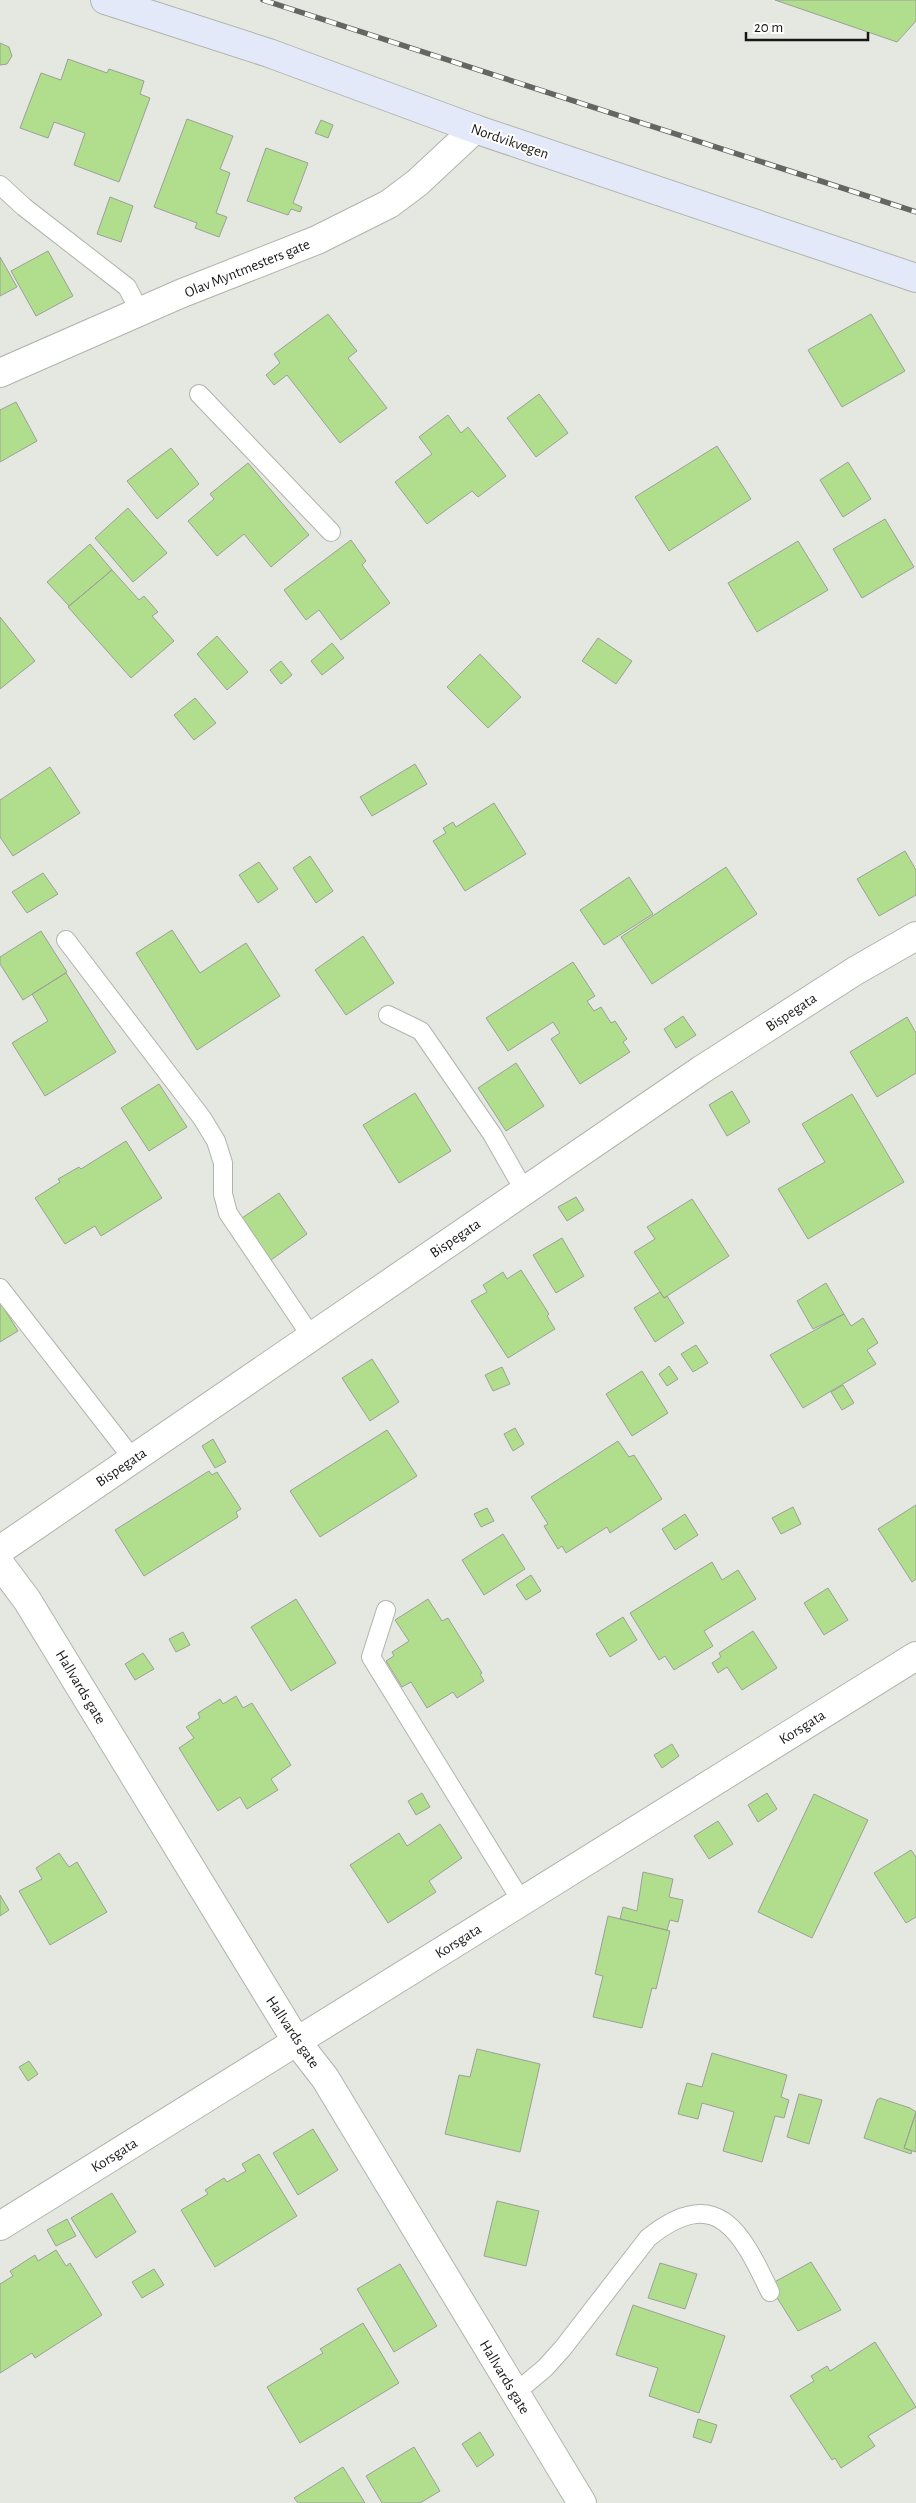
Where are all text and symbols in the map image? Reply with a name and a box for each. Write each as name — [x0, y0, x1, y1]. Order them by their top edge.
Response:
scale bar — [746, 10, 868, 42]
text: 20 m — [754, 20, 783, 35]
street label: Nordvikvegen — [469, 121, 551, 162]
street label: Olav Myntmesters gate — [182, 236, 312, 300]
street label: Bispegata — [763, 990, 819, 1034]
street label: Bispegata — [427, 1216, 483, 1261]
street label: Bispegata — [93, 1445, 149, 1490]
street label: Hallvards gate — [53, 1648, 109, 1727]
street label: Korsgata — [777, 1707, 828, 1747]
street label: Korsgata — [433, 1921, 484, 1961]
street label: Hallvards gate — [263, 1994, 322, 2071]
street label: Korsgata — [89, 2135, 140, 2175]
street label: Hallvards gate — [477, 2338, 533, 2417]

